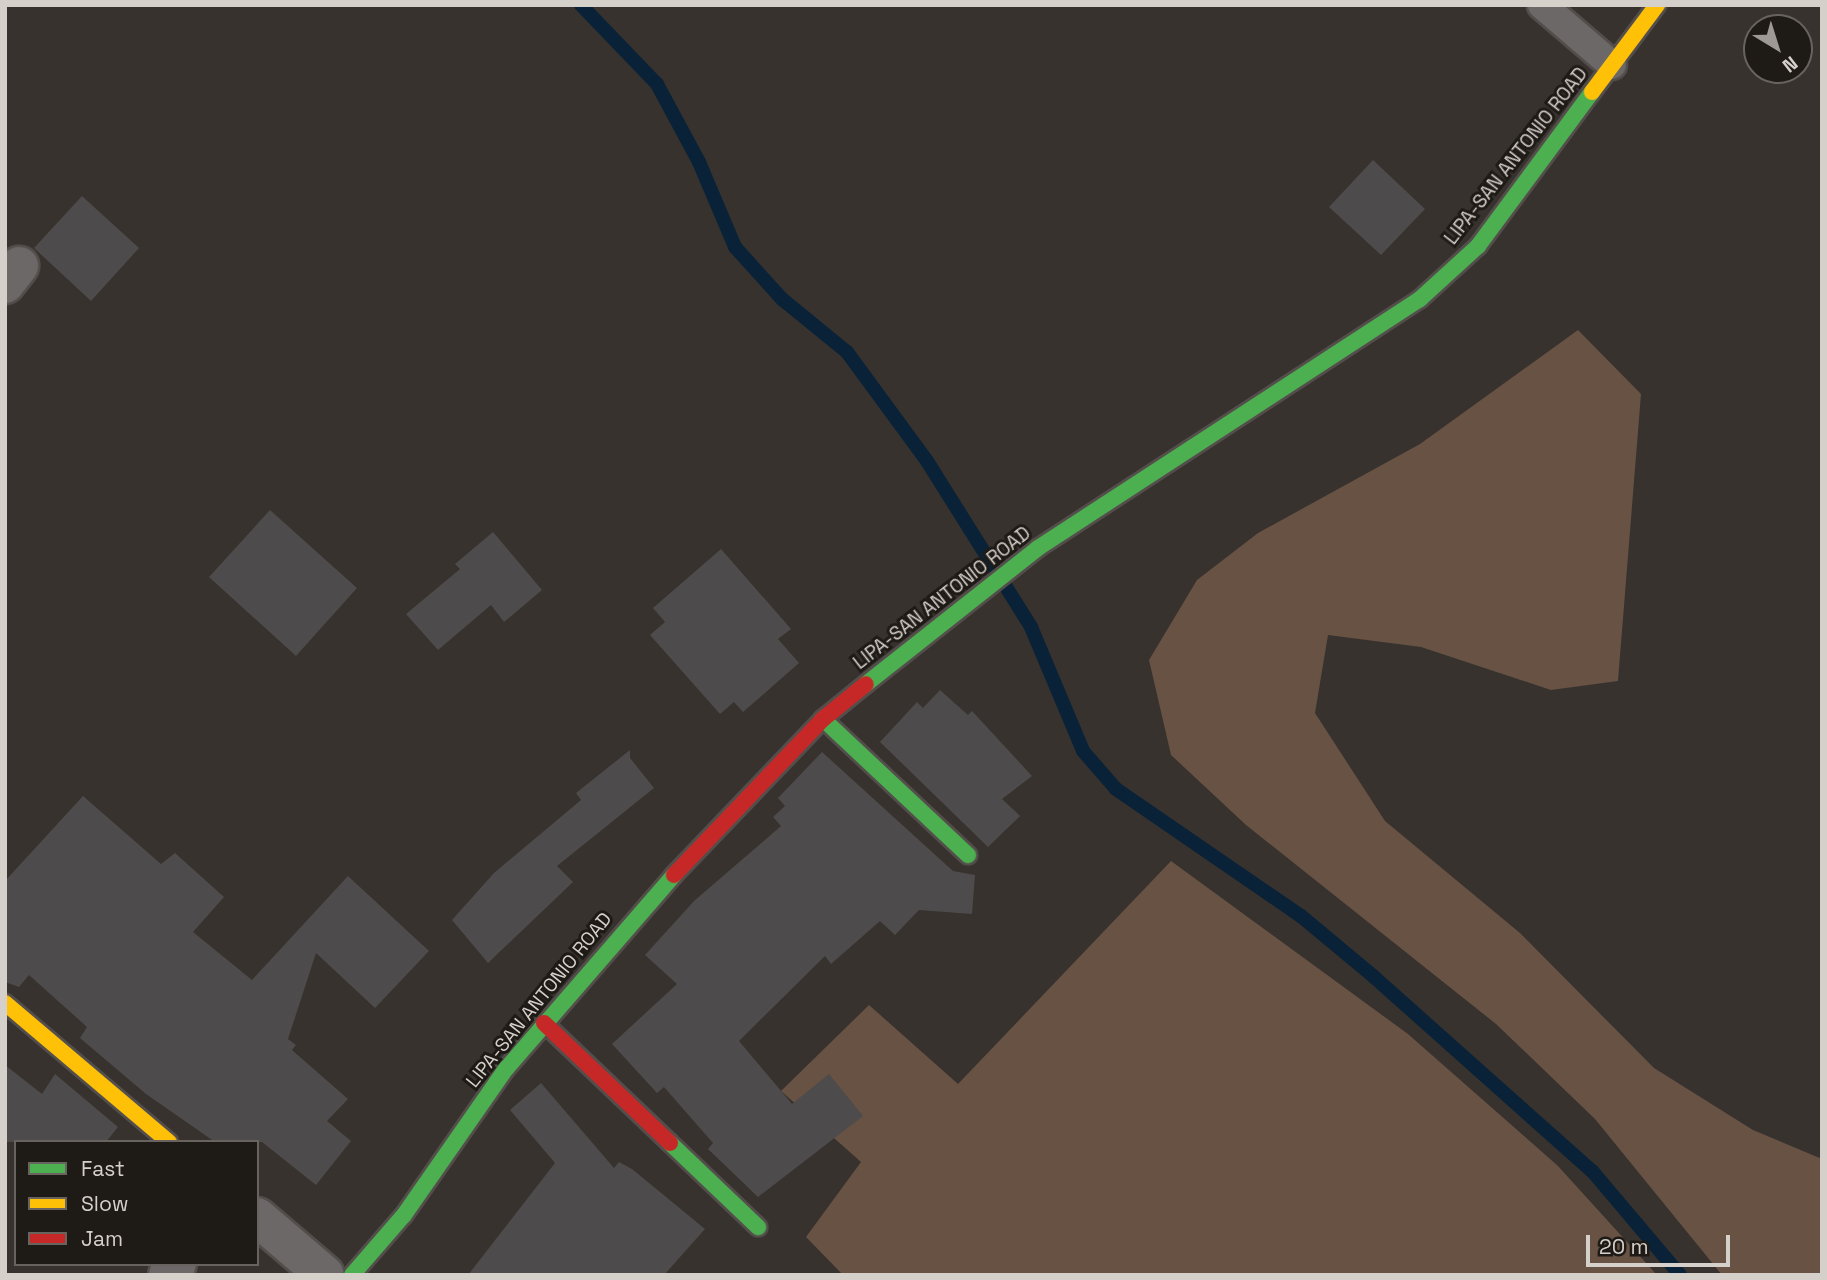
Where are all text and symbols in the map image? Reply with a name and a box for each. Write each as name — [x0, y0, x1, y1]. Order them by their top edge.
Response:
north arrow — [1743, 14, 1813, 84]
text: N — [1777, 51, 1803, 78]
street label: LIPA-SAN ANTONIO ROAD — [1440, 63, 1592, 249]
street label: LIPA-SAN ANTONIO ROAD — [849, 522, 1035, 674]
street label: LIPA-SAN ANTONIO ROAD — [461, 908, 617, 1092]
legend — [14, 1140, 259, 1266]
text: Fast — [81, 1155, 125, 1182]
text: Slow — [81, 1190, 129, 1217]
scale bar — [1589, 1220, 1732, 1264]
text: Jam — [81, 1225, 123, 1252]
text: 20 m — [1599, 1233, 1649, 1260]

